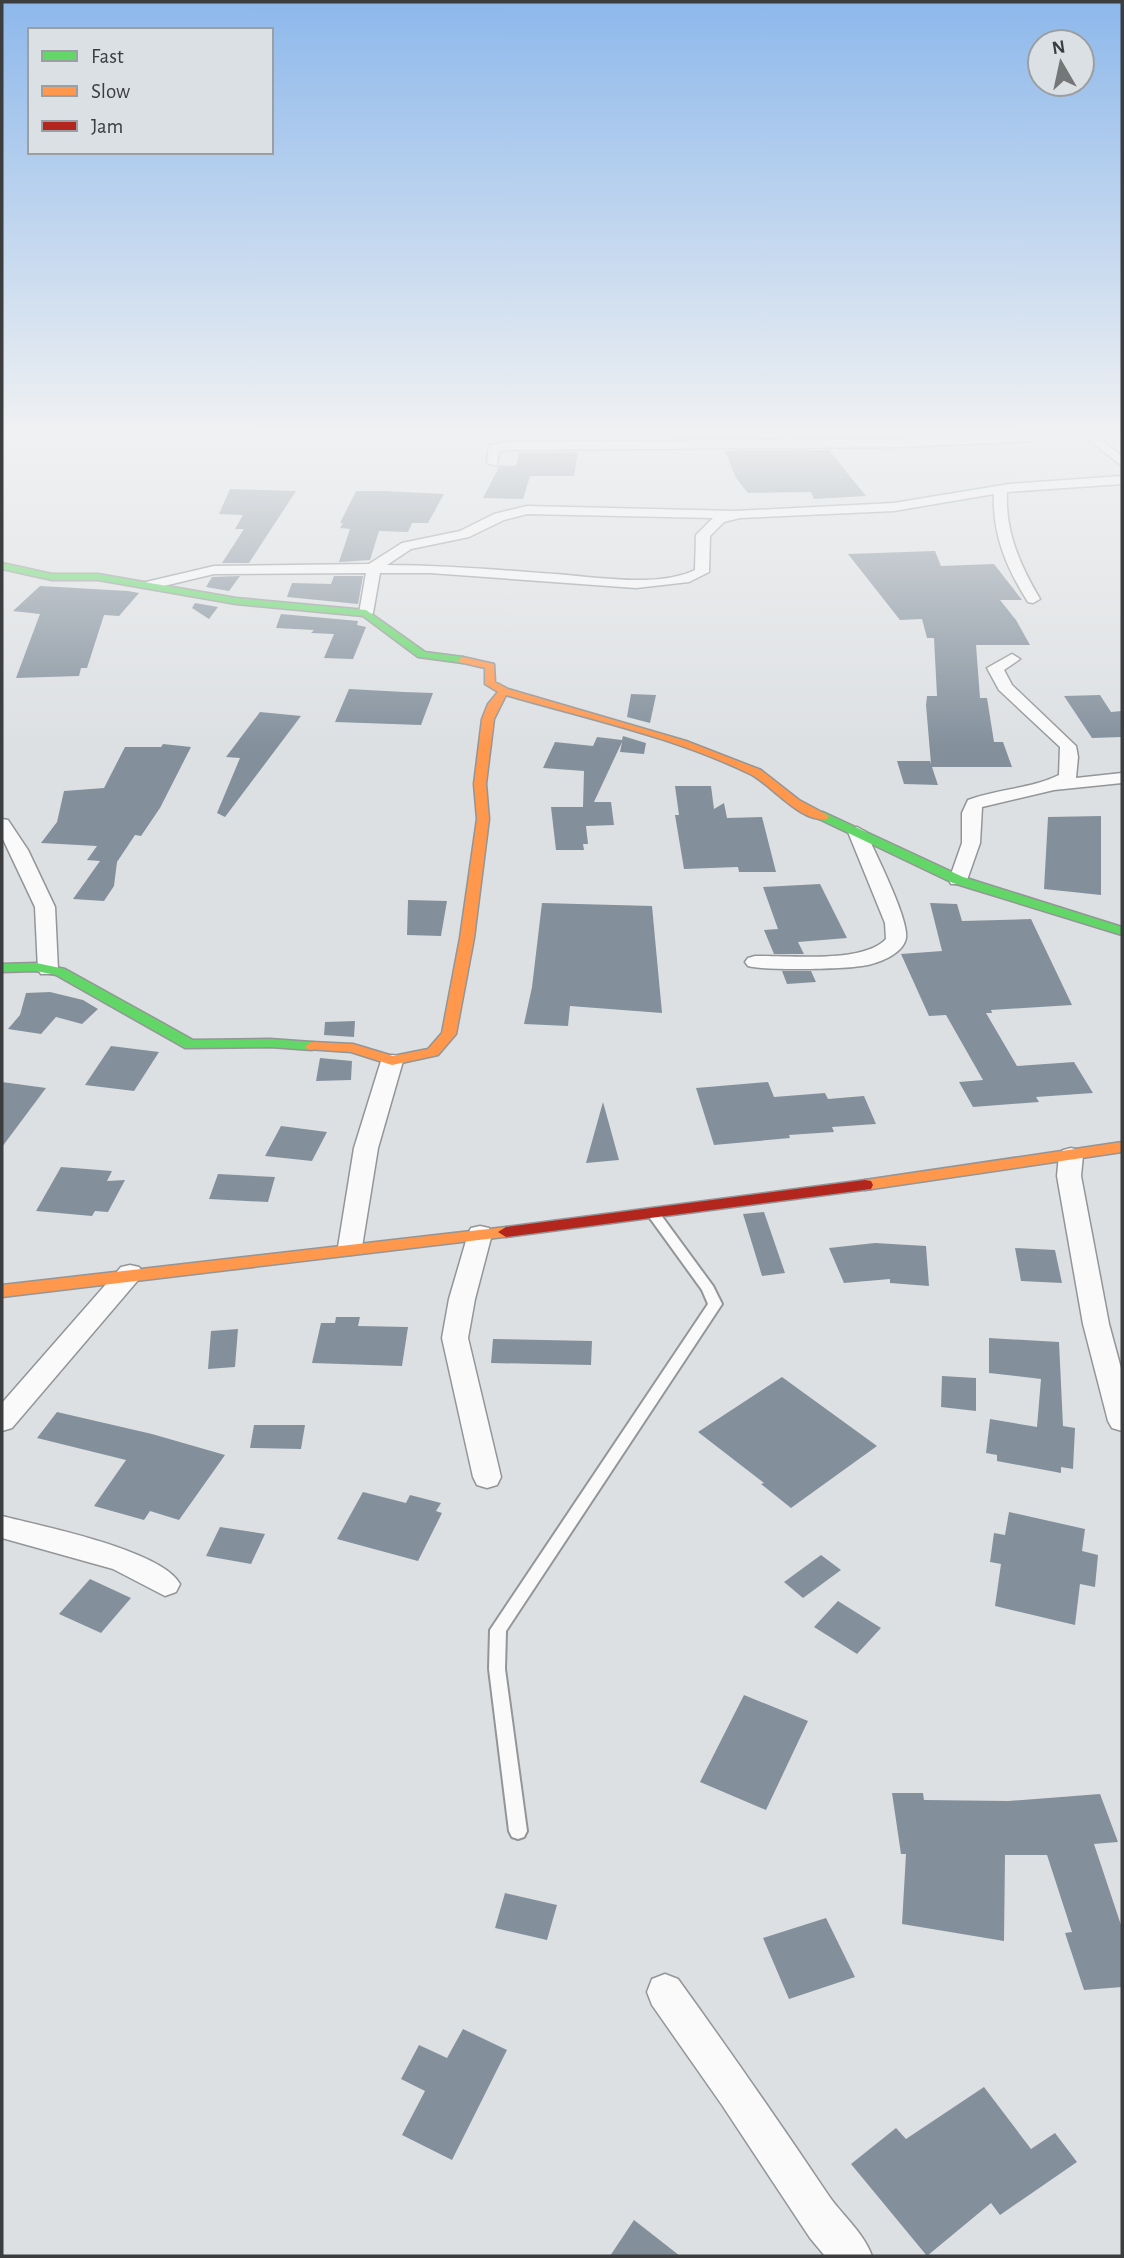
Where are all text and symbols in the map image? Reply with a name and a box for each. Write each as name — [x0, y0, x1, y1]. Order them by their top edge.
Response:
legend — [28, 28, 273, 154]
north arrow — [1026, 28, 1096, 98]
text: N — [1051, 37, 1067, 58]
text: Fast — [91, 46, 124, 67]
text: Slow — [91, 81, 130, 102]
text: Jam — [91, 116, 123, 137]

